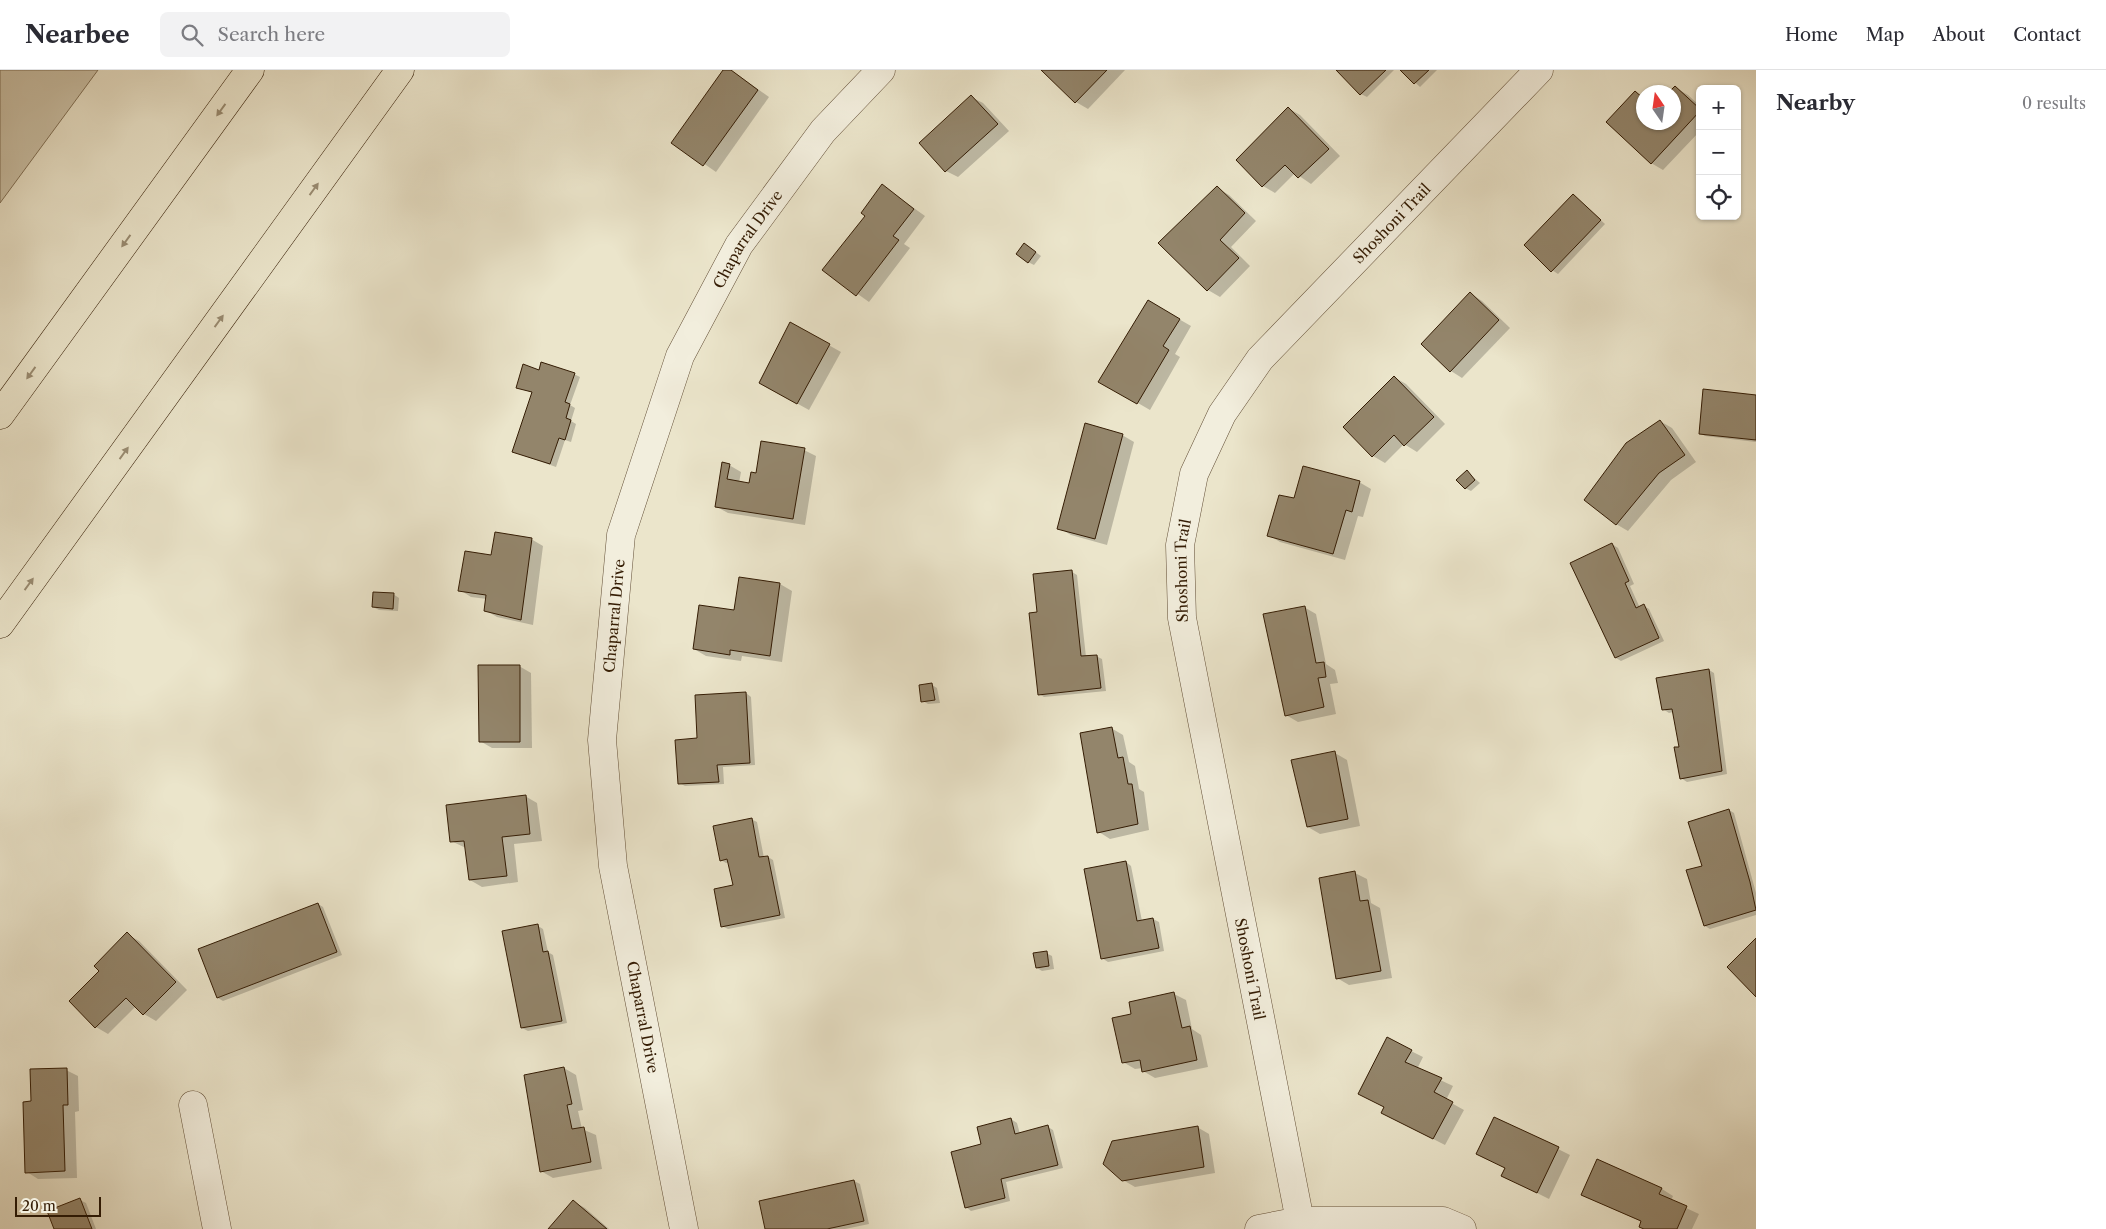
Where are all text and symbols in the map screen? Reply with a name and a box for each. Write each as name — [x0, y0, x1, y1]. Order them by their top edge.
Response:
search box — [160, 12, 510, 57]
text: Nearbee — [25, 20, 130, 49]
icon: search — [178, 21, 206, 49]
text: Search here — [218, 23, 325, 46]
text: Home — [1785, 24, 1838, 46]
text: Map — [1866, 24, 1904, 46]
text: About — [1932, 24, 1985, 46]
text: Contact — [2013, 24, 2081, 46]
north arrow — [1636, 85, 1681, 130]
map controls — [1696, 85, 1741, 220]
button: + — [1696, 85, 1741, 130]
text: Nearby — [1776, 90, 1855, 115]
text: 0 results — [2022, 93, 2086, 113]
one-way arrow — [216, 103, 226, 116]
button: − — [1696, 130, 1741, 175]
button: locate — [1696, 175, 1741, 220]
street label: Shoshoni Trail — [1348, 179, 1435, 267]
one-way arrow — [309, 182, 319, 196]
street label: Chaparral Drive — [708, 186, 786, 291]
one-way arrow — [121, 234, 131, 248]
one-way arrow — [214, 314, 224, 328]
one-way arrow — [25, 366, 36, 379]
one-way arrow — [118, 446, 128, 459]
street label: Shoshoni Trail — [1170, 517, 1195, 623]
street label: Chaparral Drive — [599, 558, 628, 674]
one-way arrow — [23, 578, 34, 591]
street label: Shoshoni Trail — [1231, 916, 1269, 1022]
street label: Chaparral Drive — [623, 959, 663, 1075]
scale bar — [15, 1194, 101, 1217]
text: 20 m — [22, 1197, 56, 1215]

